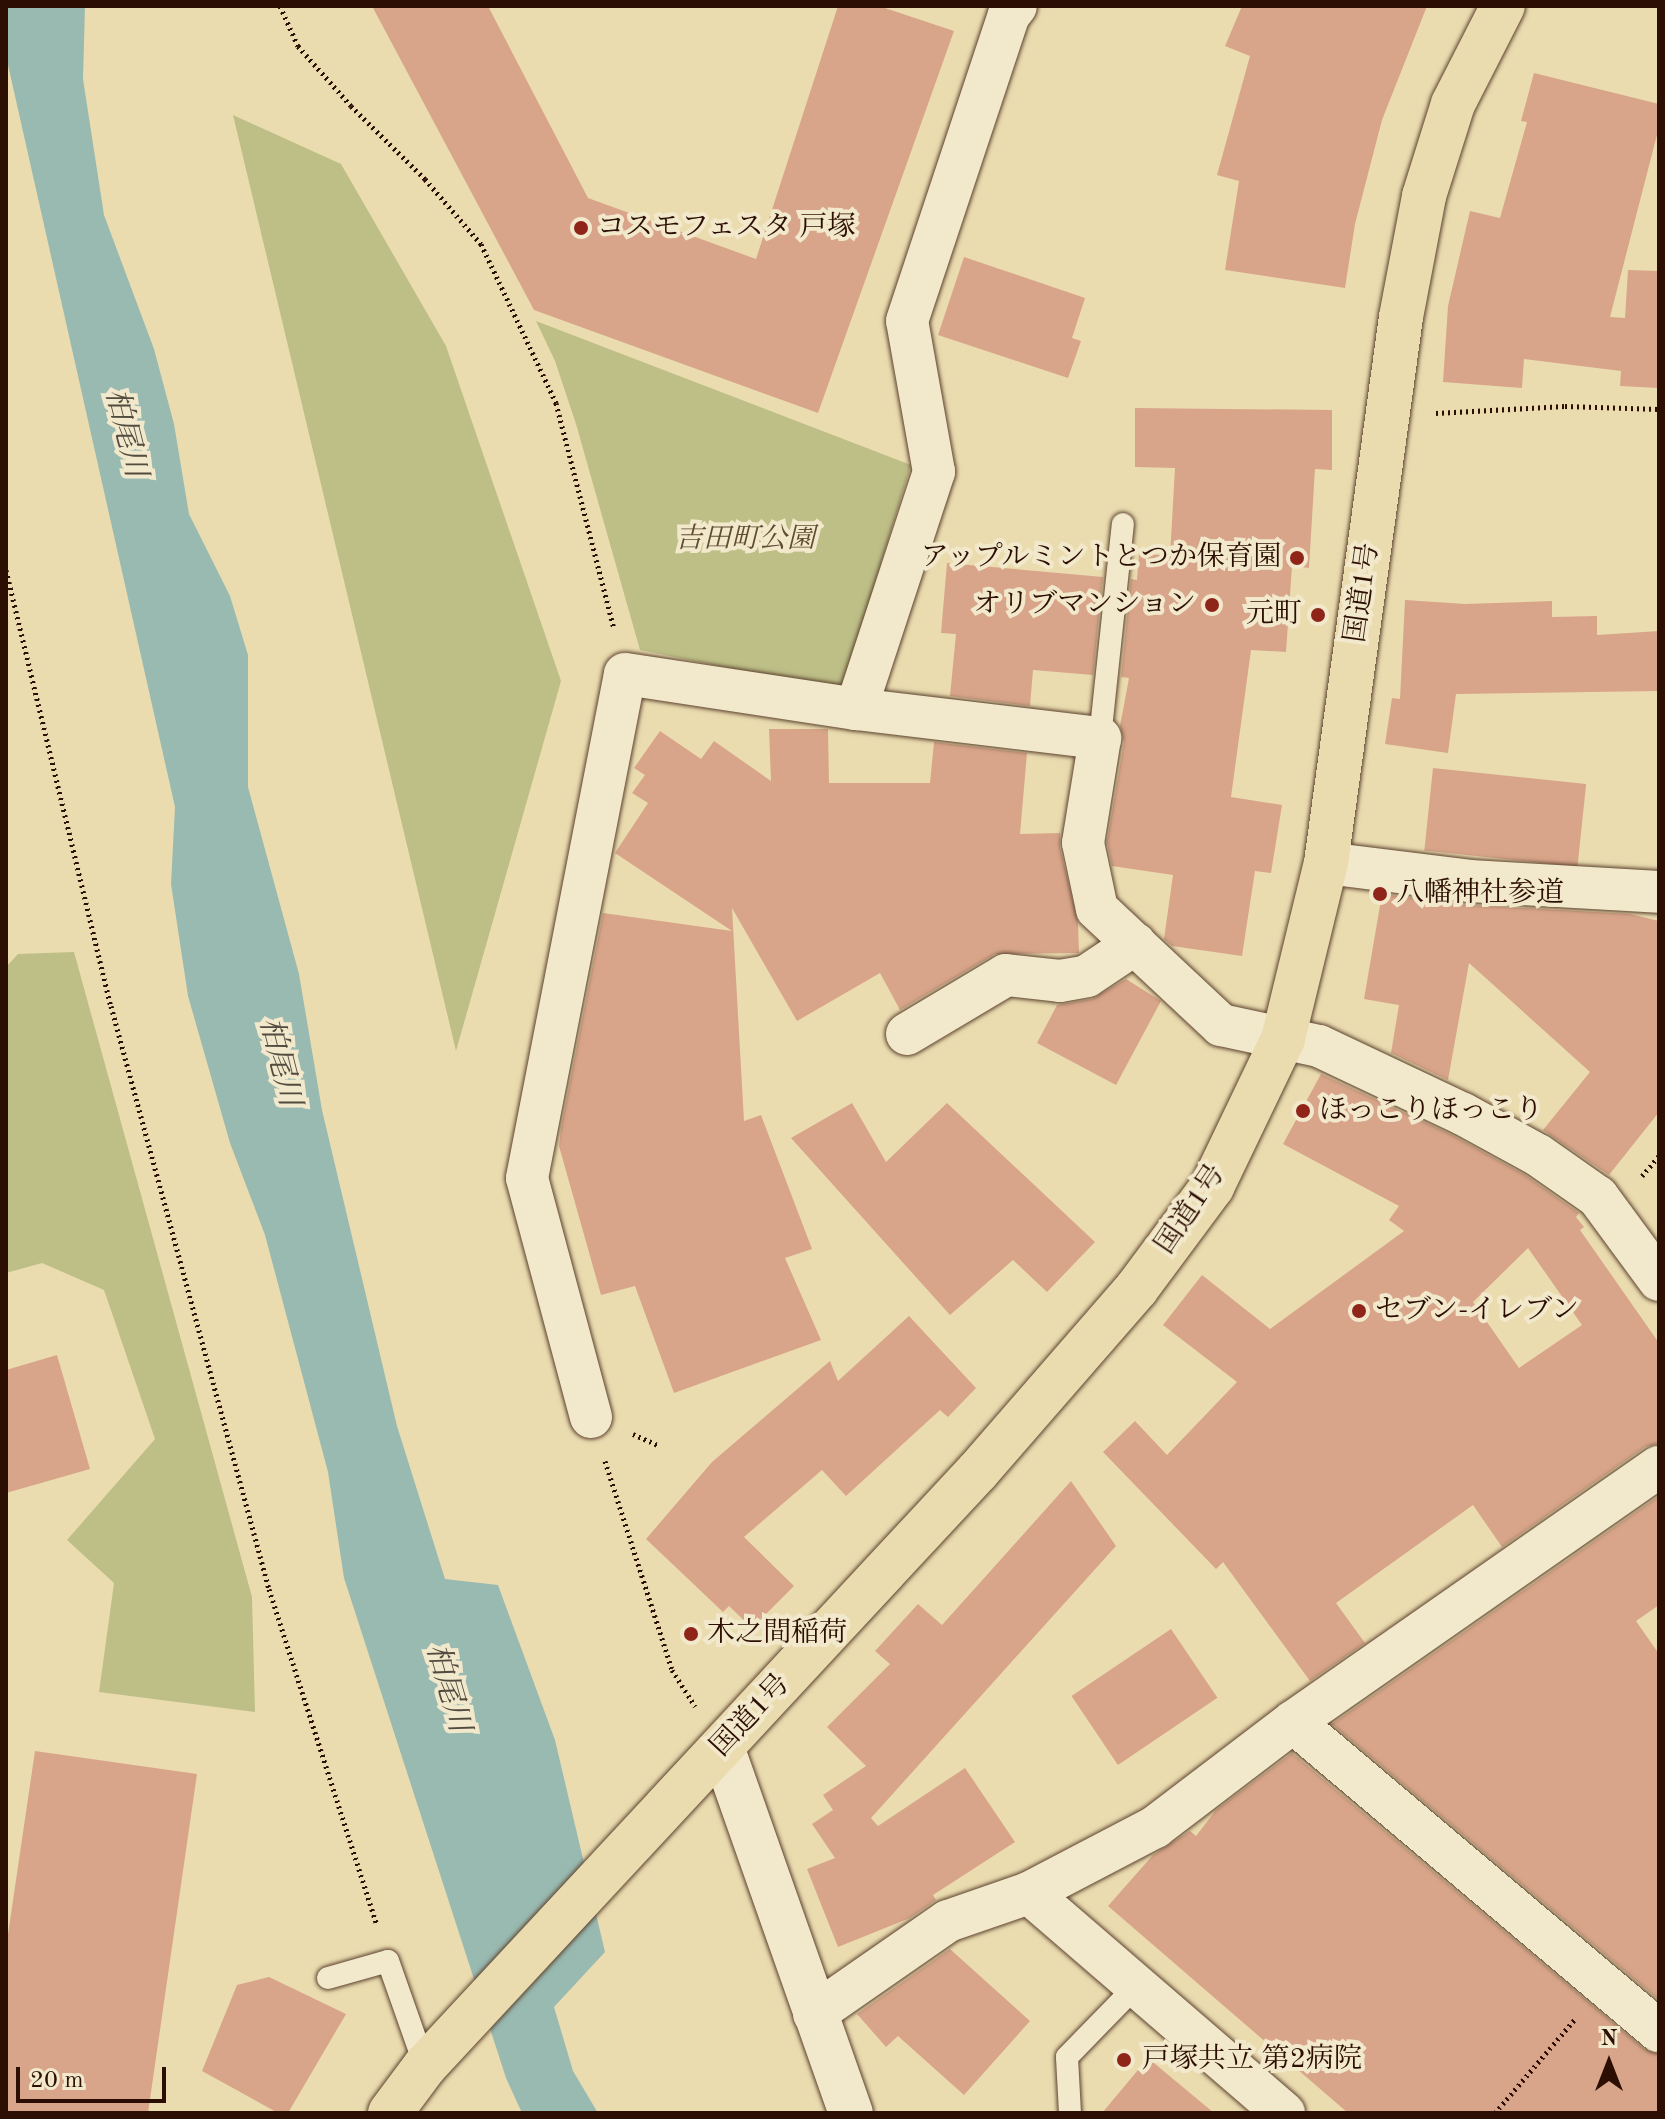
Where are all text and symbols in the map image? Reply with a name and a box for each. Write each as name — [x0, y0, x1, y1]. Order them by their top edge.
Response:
place label: コスモフェスタ 戸塚 — [597, 211, 857, 245]
marker: コスモフェスタ 戸塚 — [572, 219, 590, 237]
water label: 柏尾川 — [97, 385, 153, 481]
park label: 吉田町公園 — [675, 523, 815, 557]
place label: アップルミントとつか保育園 — [917, 541, 1281, 575]
street label: 国道1号 — [1339, 541, 1387, 645]
marker: アップルミントとつか保育園 — [1288, 549, 1306, 567]
place label: オリブマンション — [972, 588, 1196, 622]
marker: オリブマンション — [1203, 596, 1221, 614]
place label: 元町 — [1246, 598, 1302, 632]
marker: 元町 — [1309, 606, 1327, 624]
place label: 八幡神社参道 — [1396, 877, 1564, 911]
marker: 八幡神社参道 — [1371, 885, 1389, 903]
water label: 柏尾川 — [251, 1014, 307, 1110]
place label: ほっこりほっこり — [1319, 1094, 1543, 1128]
marker: ほっこりほっこり — [1294, 1102, 1312, 1120]
street label: 国道1号 — [1149, 1159, 1233, 1261]
place label: セブン-イレブン — [1375, 1294, 1581, 1328]
marker: セブン-イレブン — [1350, 1302, 1368, 1320]
place label: 木之間稲荷 — [707, 1617, 847, 1651]
marker: 木之間稲荷 — [682, 1625, 700, 1643]
water label: 柏尾川 — [417, 1640, 477, 1736]
street label: 国道1号 — [705, 1668, 797, 1764]
north arrow — [1569, 2023, 1649, 2103]
text: N — [1601, 2028, 1617, 2050]
place label: 戸塚共立 第2病院 — [1142, 2043, 1362, 2077]
marker: 戸塚共立 第2病院 — [1113, 2049, 1135, 2071]
scale bar — [20, 2051, 170, 2101]
text: 20 m — [30, 2069, 84, 2093]

